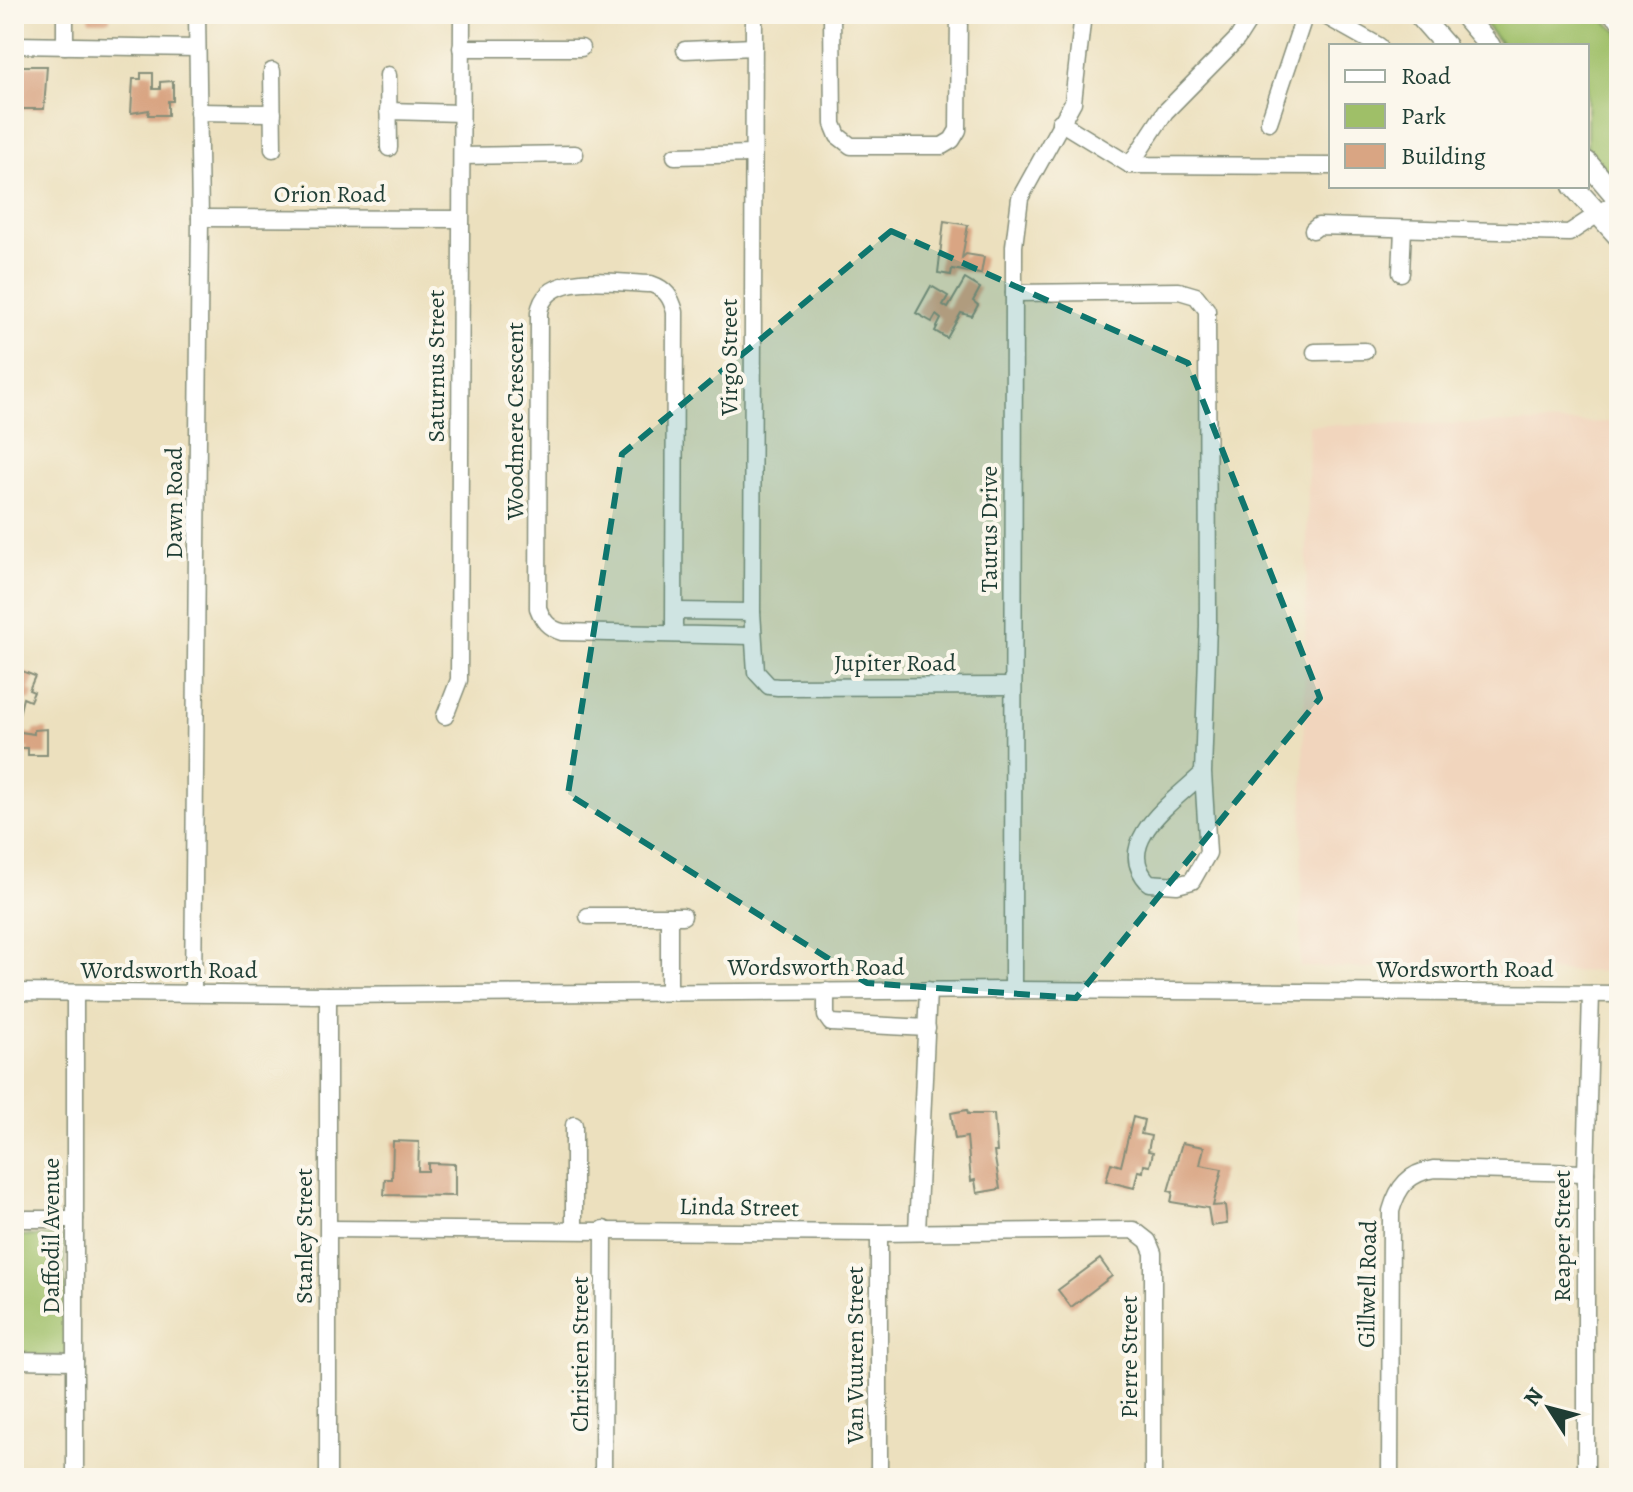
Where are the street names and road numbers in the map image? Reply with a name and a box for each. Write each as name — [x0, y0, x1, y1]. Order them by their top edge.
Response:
street label: Orion Road — [274, 178, 386, 210]
street label: Saturnus Street — [420, 289, 452, 443]
street label: Virgo Street — [713, 298, 745, 417]
street label: Woodmere Crescent — [499, 322, 531, 521]
street label: Dawn Road — [158, 447, 190, 559]
street label: Taurus Drive — [973, 466, 1005, 592]
street label: Jupiter Road — [834, 647, 956, 679]
street label: Wordsworth Road — [726, 951, 905, 983]
street label: Wordsworth Road — [1375, 953, 1554, 985]
street label: Wordsworth Road — [79, 954, 258, 986]
street label: Daffodil Avenue — [35, 1158, 67, 1314]
street label: Stanley Street — [288, 1168, 320, 1304]
street label: Reaper Street — [1546, 1170, 1578, 1302]
street label: Linda Street — [679, 1190, 799, 1224]
street label: Gillwell Road — [1350, 1220, 1384, 1348]
street label: Van Vuuren Street — [839, 1266, 871, 1445]
street label: Christien Street — [564, 1276, 596, 1432]
street label: Pierre Street — [1113, 1295, 1145, 1419]

